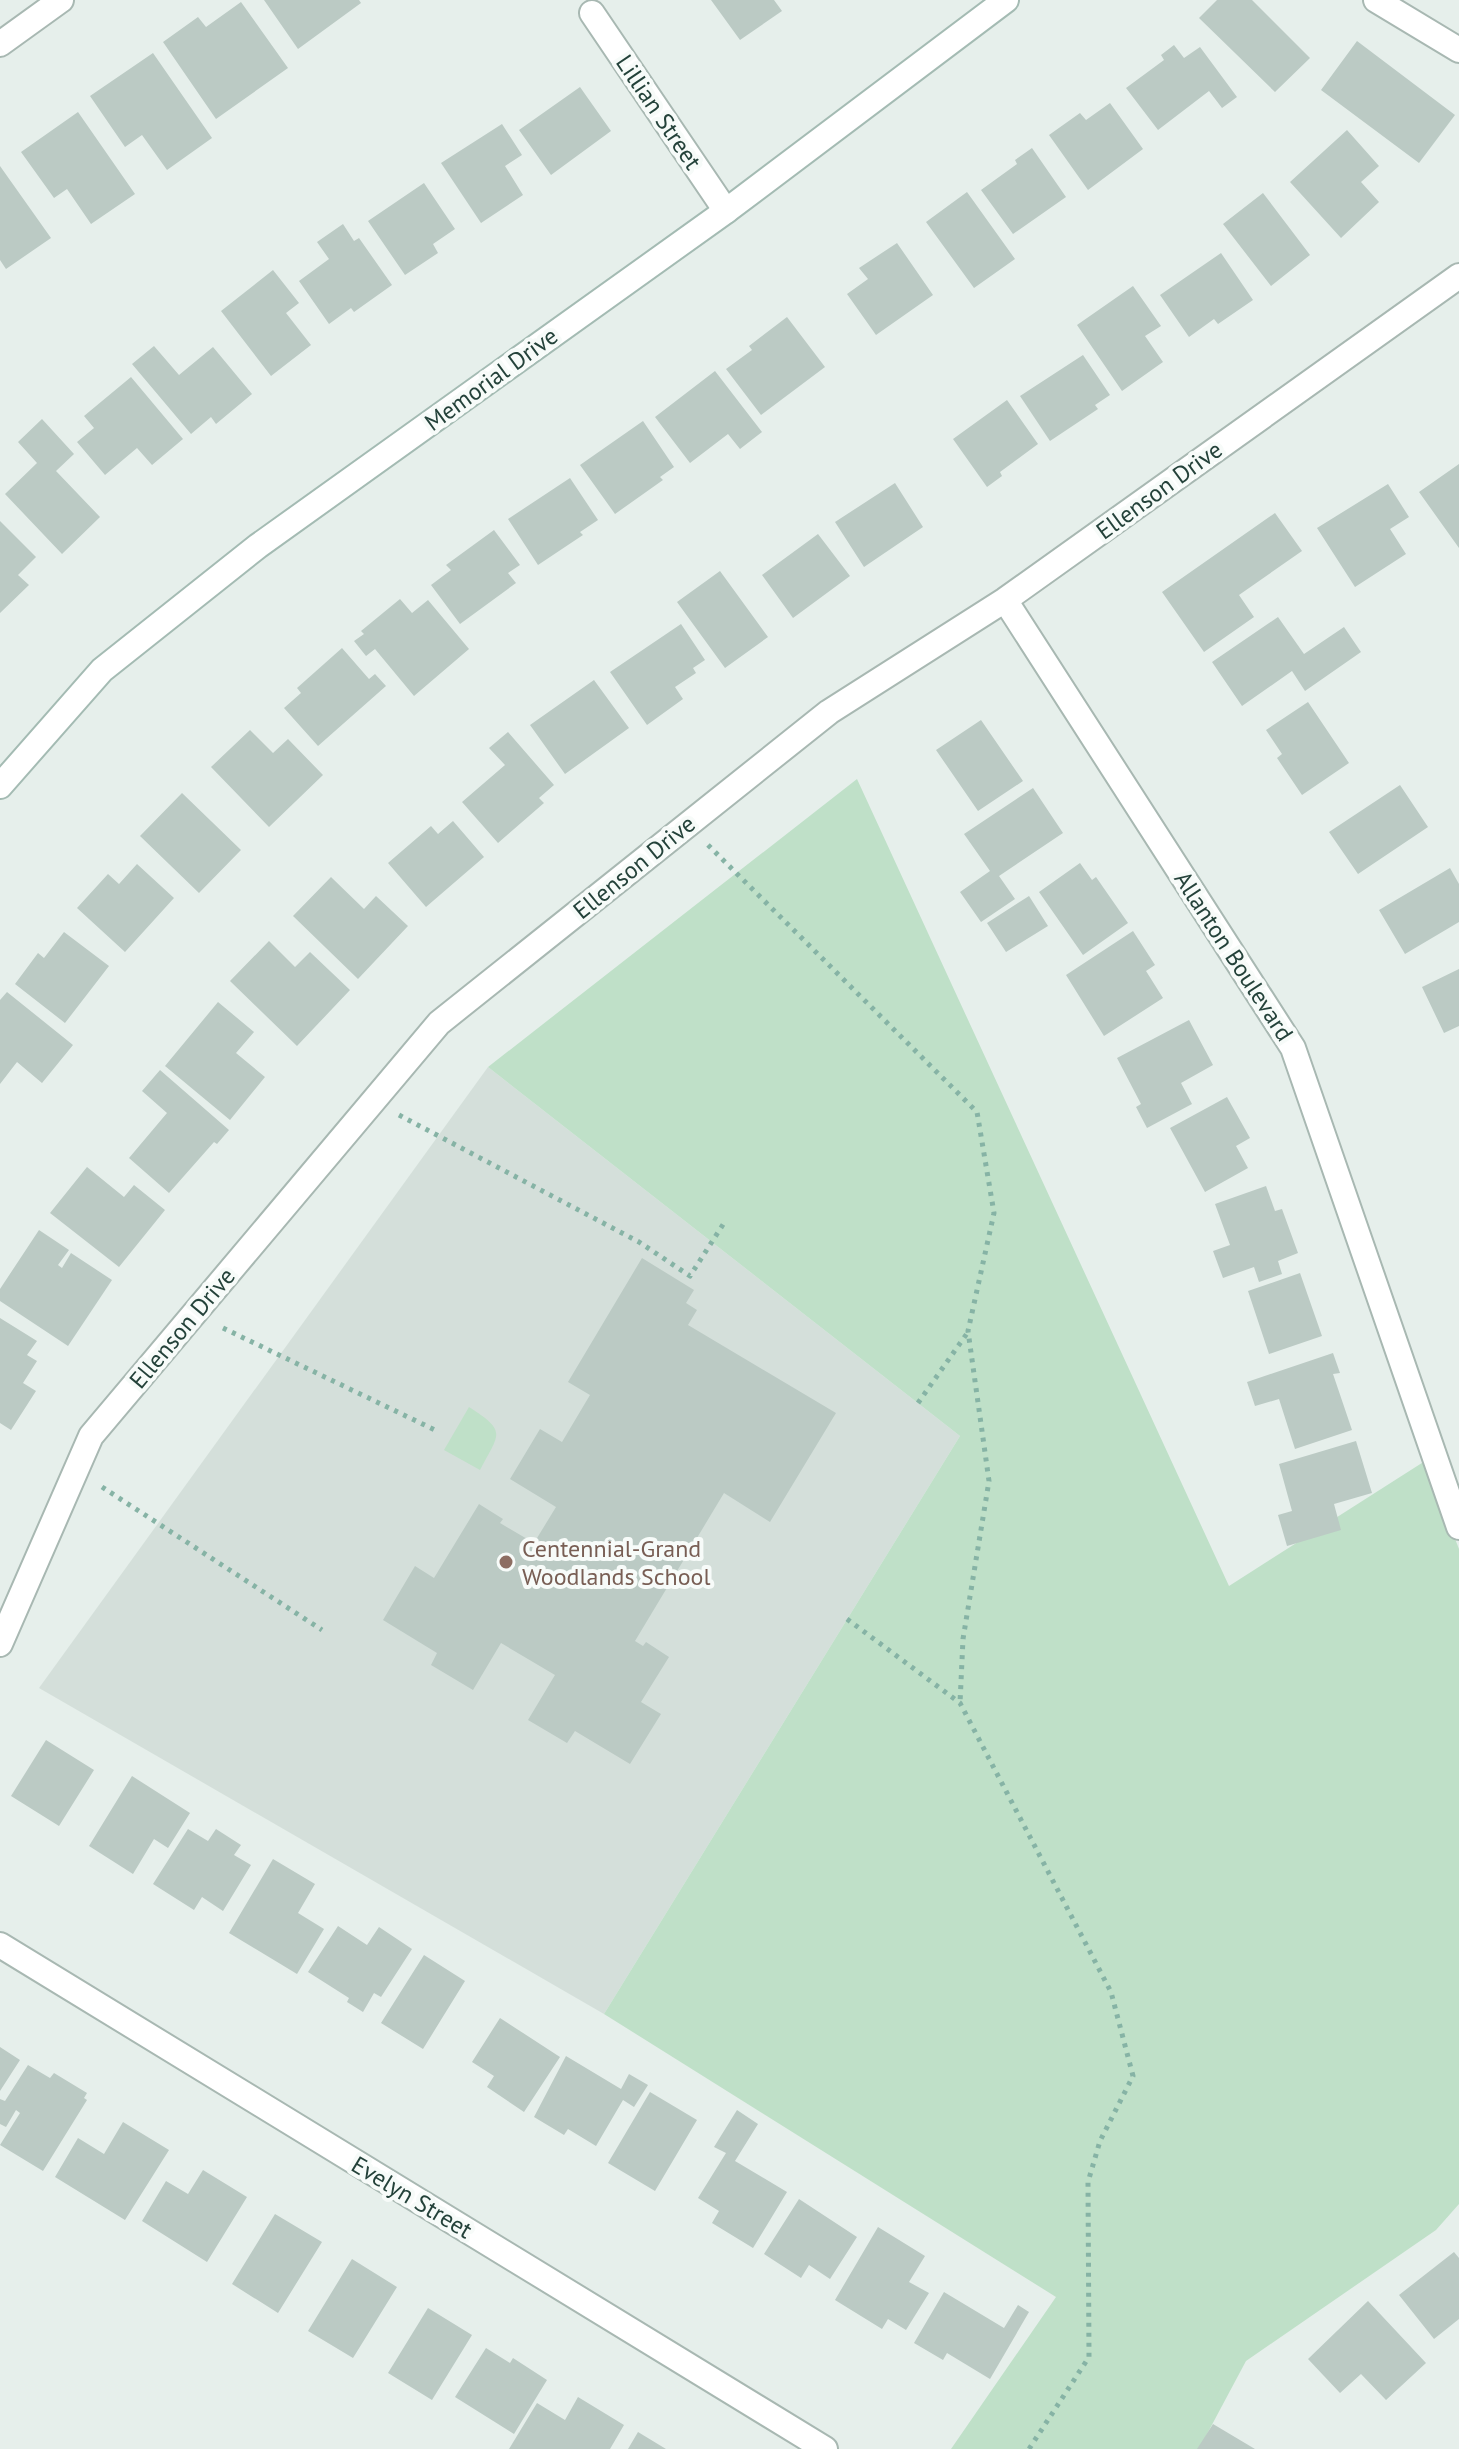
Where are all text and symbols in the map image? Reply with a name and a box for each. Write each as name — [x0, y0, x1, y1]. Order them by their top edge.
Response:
street label: Lillian Street — [609, 49, 709, 175]
street label: Memorial Drive — [418, 320, 564, 438]
street label: Ellenson Drive — [1090, 434, 1228, 546]
street label: Ellenson Drive — [567, 808, 701, 926]
street label: Allanton Boulevard — [1168, 865, 1300, 1047]
street label: Ellenson Drive — [122, 1261, 242, 1395]
place label: Centennial-Grand Woodlands School — [522, 1533, 710, 1592]
marker: Centennial-Grand Woodlands School — [497, 1553, 515, 1571]
street label: Evelyn Street — [346, 2149, 478, 2245]

